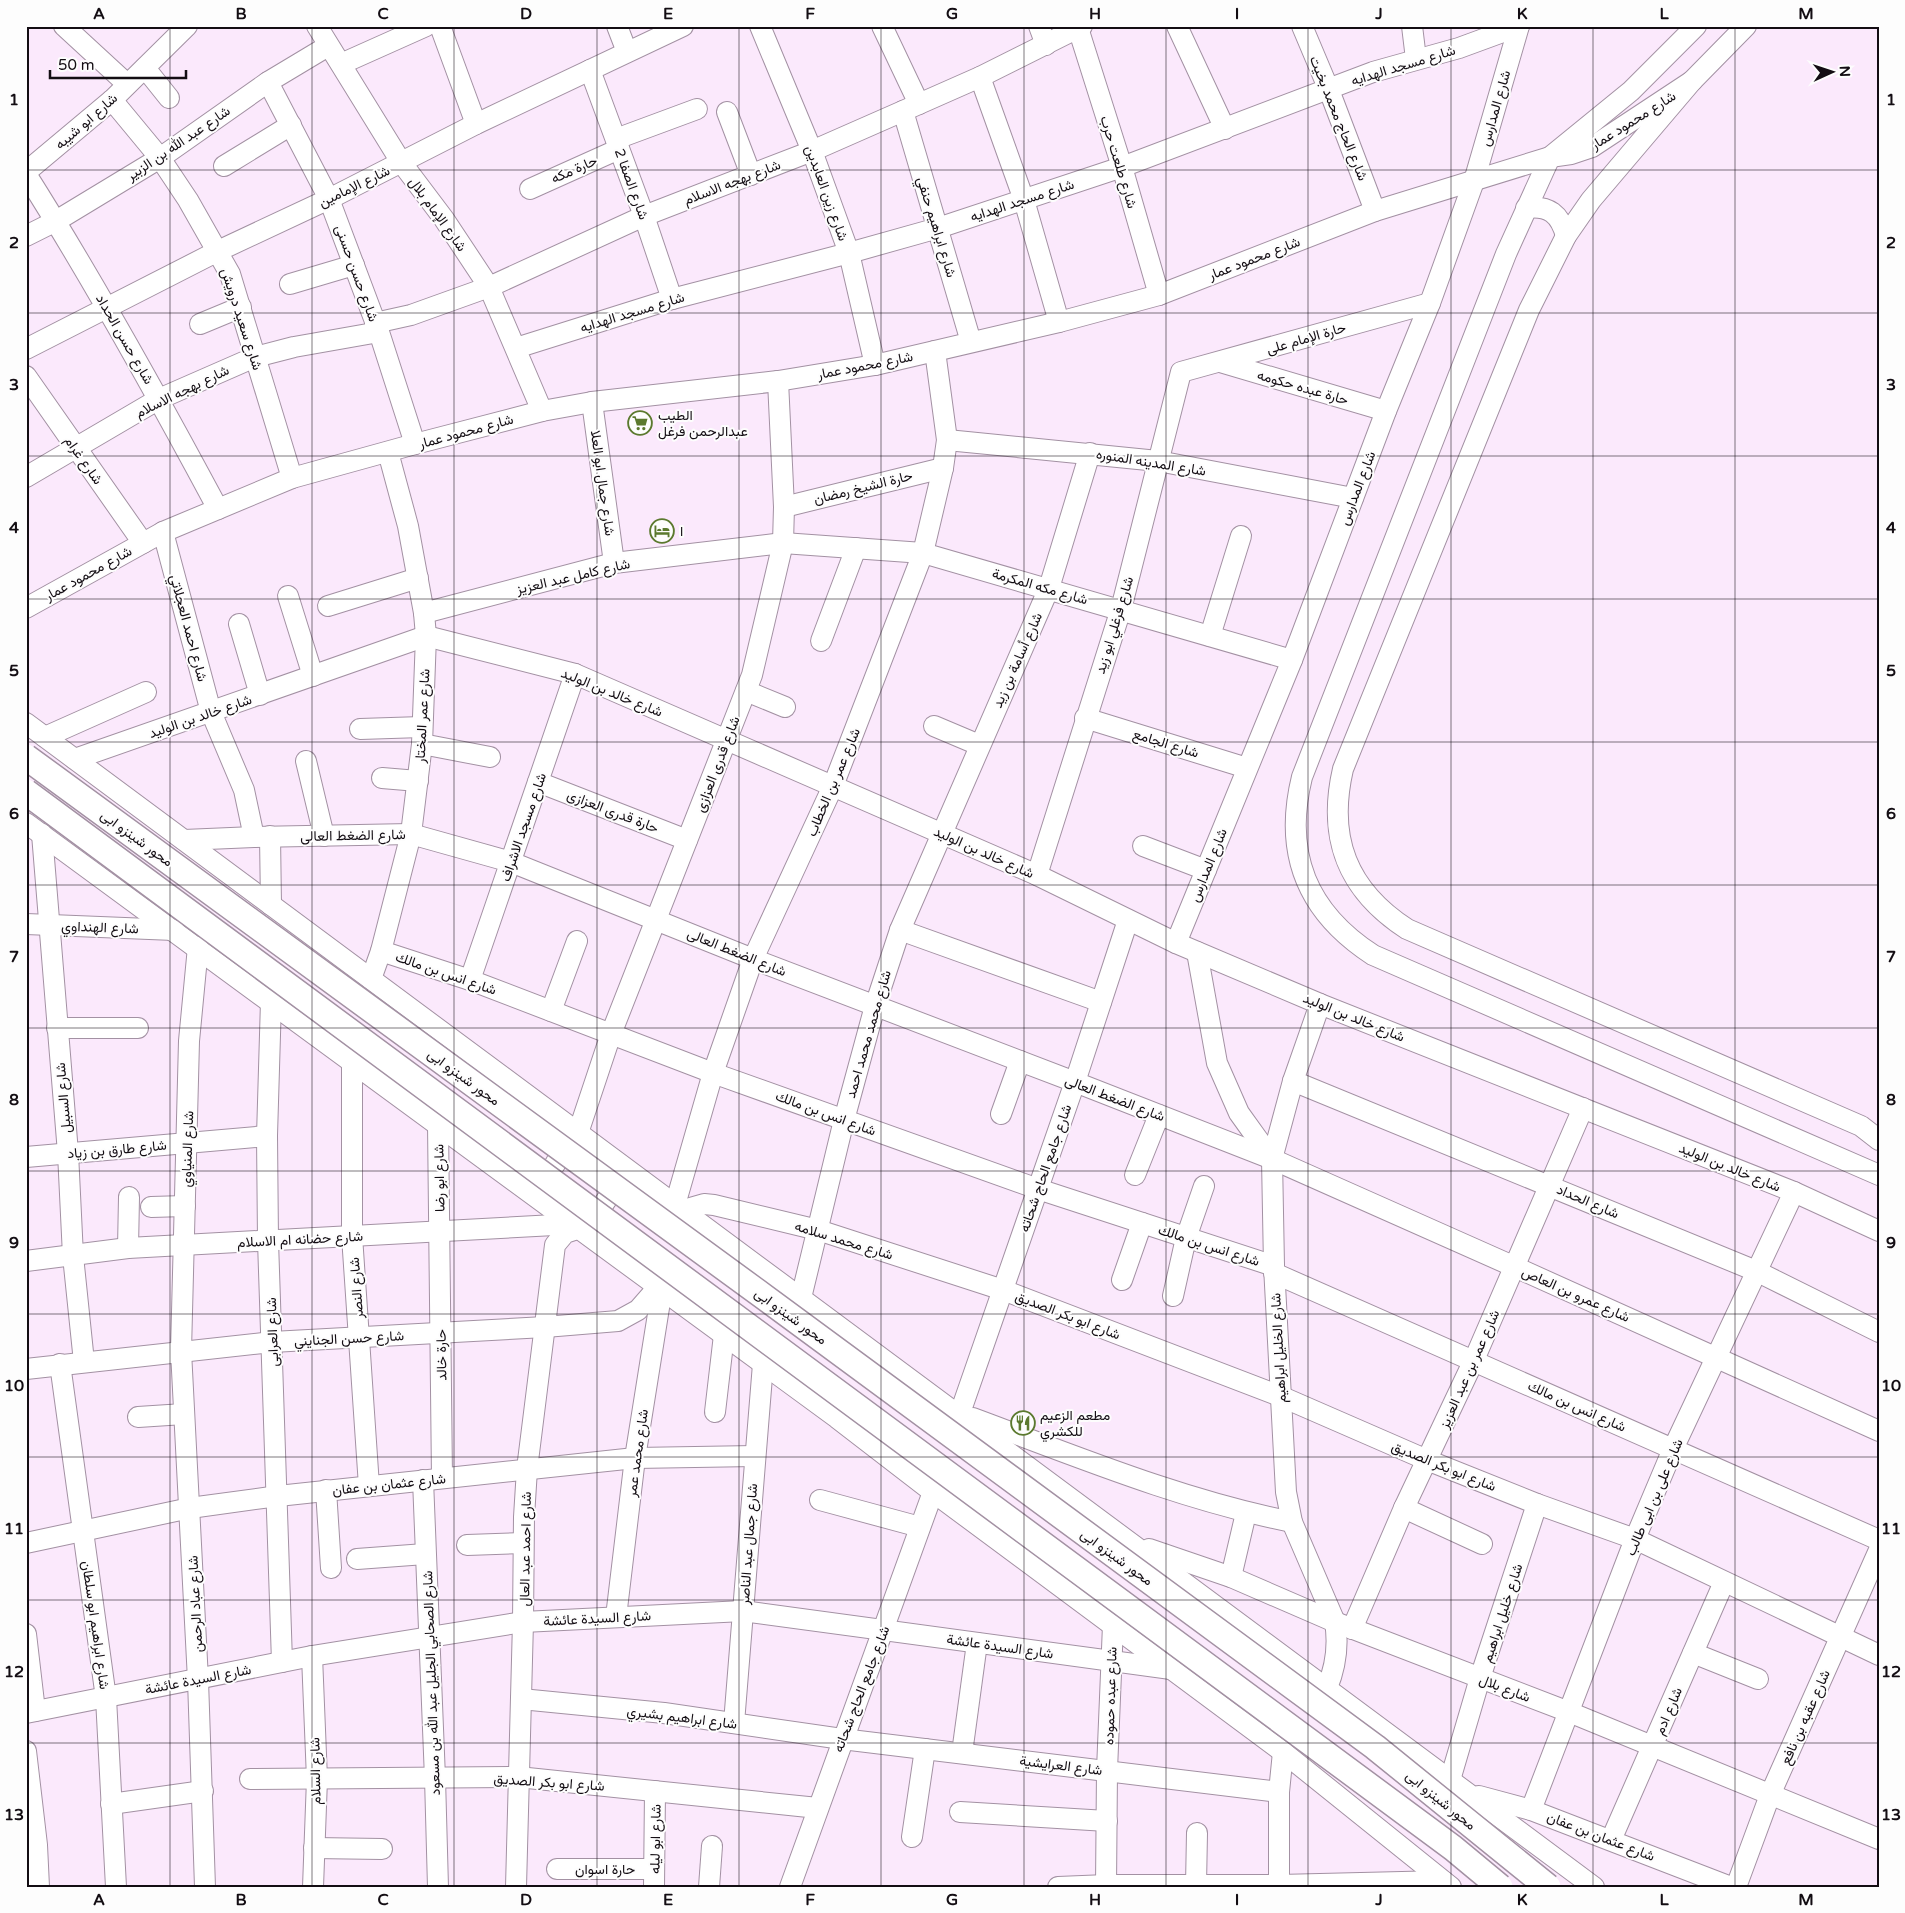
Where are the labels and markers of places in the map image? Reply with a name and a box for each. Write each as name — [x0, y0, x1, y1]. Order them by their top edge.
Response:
place label: الطيب عبدالرحمن فرغل — [658, 407, 748, 440]
supermarket icon: الطيب عبدالرحمن فرغل — [627, 410, 653, 436]
hotel icon: ا — [649, 518, 675, 544]
place label: ا — [680, 523, 683, 540]
place label: مطعم الزعيم للكشري — [1040, 1407, 1110, 1443]
restaurant icon: مطعم الزعيم للكشري — [1010, 1410, 1036, 1436]

